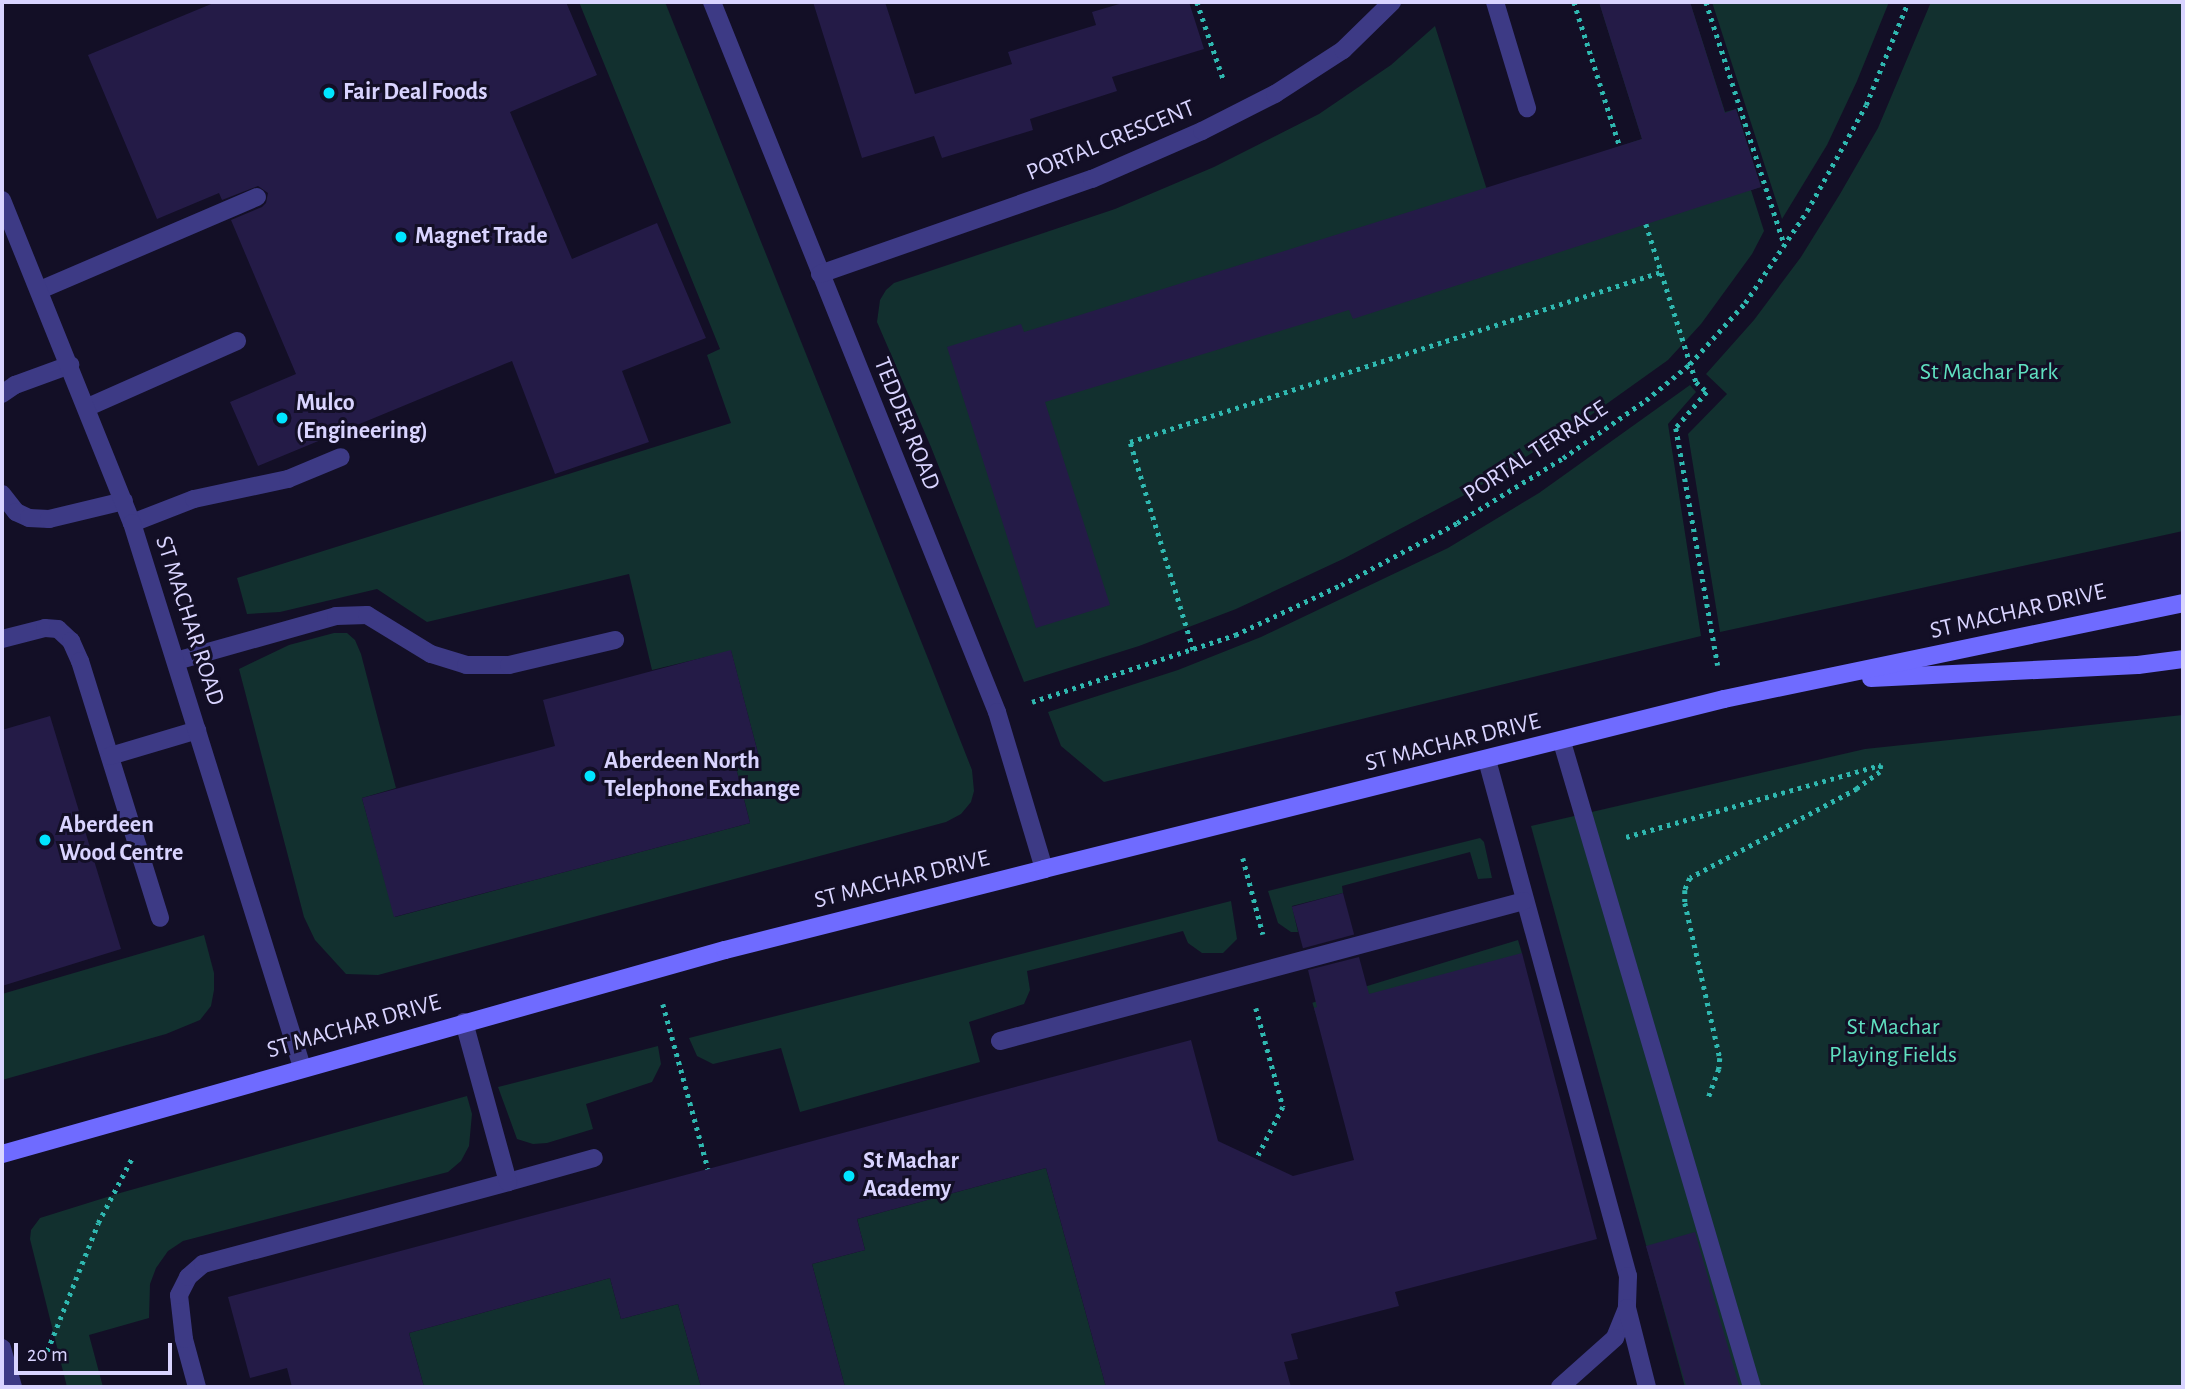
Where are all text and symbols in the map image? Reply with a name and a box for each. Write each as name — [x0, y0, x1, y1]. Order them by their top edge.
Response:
place label: Fair Deal Foods — [343, 79, 487, 107]
marker: Fair Deal Foods — [321, 85, 337, 101]
street label: PORTAL CRESCENT — [1023, 94, 1199, 188]
place label: Magnet Trade — [415, 223, 548, 251]
marker: Magnet Trade — [393, 229, 409, 245]
street label: TEDDER ROAD — [866, 353, 946, 495]
park label: St Machar Park — [1920, 359, 2058, 387]
place label: Mulco (Engineering) — [296, 390, 428, 446]
street label: PORTAL TERRACE — [1459, 395, 1613, 509]
marker: Mulco (Engineering) — [274, 410, 290, 426]
street label: ST MACHAR ROAD — [148, 533, 230, 709]
street label: ST MACHAR DRIVE — [1927, 578, 2109, 646]
street label: ST MACHAR DRIVE — [1363, 707, 1543, 779]
place label: Aberdeen North Telephone Exchange — [604, 748, 800, 804]
marker: Aberdeen North Telephone Exchange — [582, 768, 598, 784]
place label: Aberdeen Wood Centre — [59, 812, 183, 868]
marker: Aberdeen Wood Centre — [37, 832, 53, 848]
street label: ST MACHAR DRIVE — [812, 844, 992, 916]
street label: ST MACHAR DRIVE — [264, 988, 444, 1066]
park label: St Machar Playing Fields — [1829, 1014, 1957, 1070]
place label: St Machar Academy — [863, 1148, 959, 1204]
marker: St Machar Academy — [841, 1168, 857, 1184]
scale bar — [18, 1330, 175, 1374]
text: 20 m — [27, 1344, 68, 1365]

